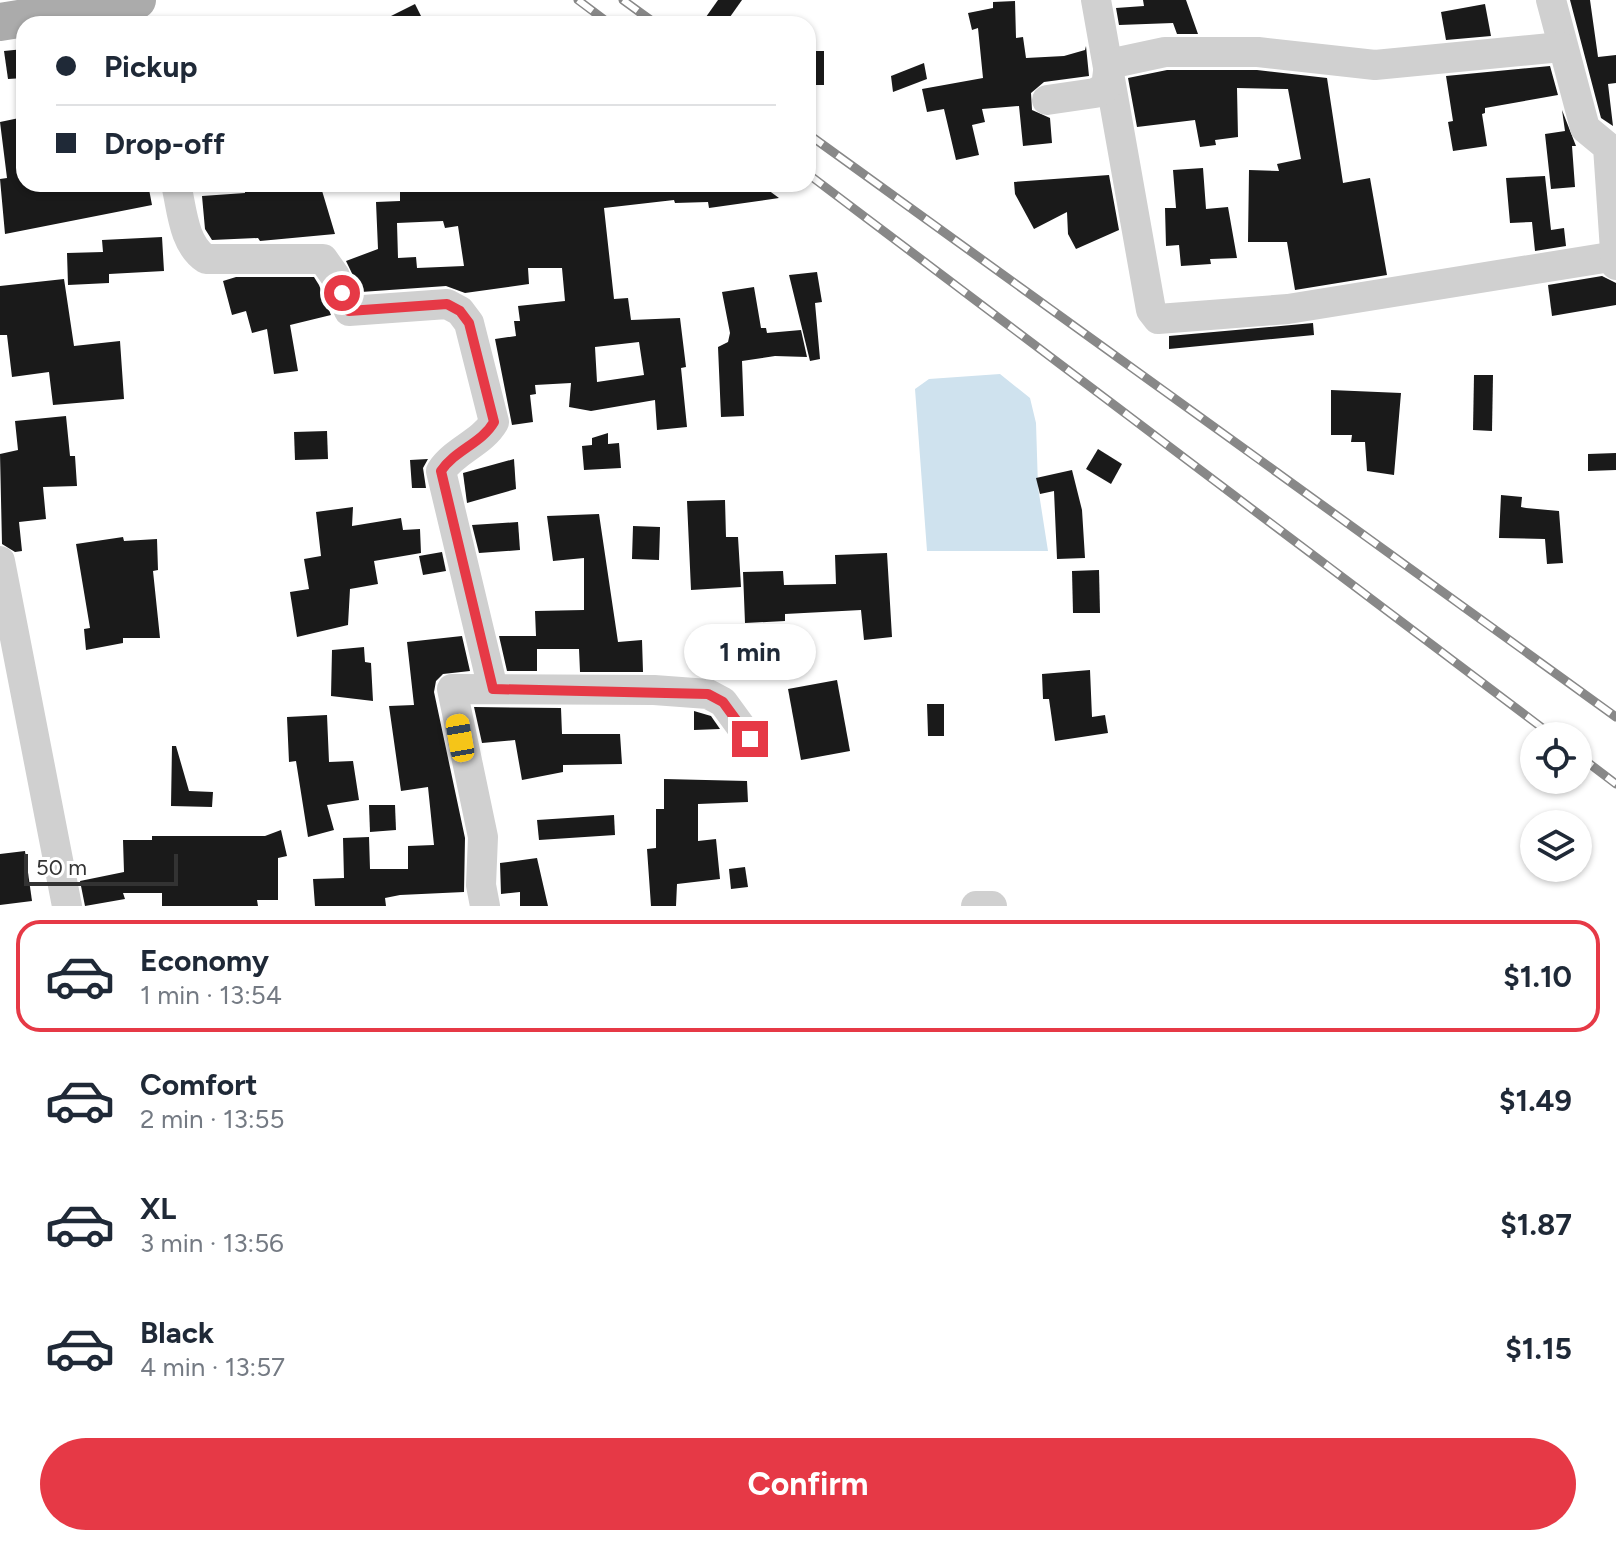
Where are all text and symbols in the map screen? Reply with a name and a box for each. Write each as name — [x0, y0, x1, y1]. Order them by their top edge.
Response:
text: Pickup — [104, 48, 198, 85]
text: Drop-off — [104, 125, 225, 162]
route start — [324, 275, 360, 311]
callout: 1 min — [684, 623, 816, 679]
text: 1 min — [719, 636, 781, 668]
car — [444, 712, 476, 764]
route end — [732, 721, 768, 757]
map controls — [1520, 722, 1592, 882]
button: locate — [1520, 722, 1592, 794]
button: layers — [1520, 810, 1592, 882]
scale bar — [24, 850, 178, 886]
text: 50 m — [36, 854, 87, 881]
icon: car — [44, 940, 116, 1012]
text: Economy — [140, 942, 269, 979]
text: $1.10 — [1503, 958, 1572, 995]
text: 1 min · 13:54 — [140, 979, 282, 1011]
icon: car — [44, 1064, 116, 1136]
text: Comfort — [140, 1066, 258, 1103]
text: $1.49 — [1499, 1082, 1572, 1119]
text: 2 min · 13:55 — [140, 1103, 284, 1135]
icon: car — [44, 1188, 116, 1260]
text: XL — [140, 1190, 176, 1227]
text: $1.87 — [1500, 1206, 1572, 1243]
text: 3 min · 13:56 — [140, 1227, 284, 1259]
icon: car — [44, 1312, 116, 1384]
text: Black — [140, 1314, 214, 1351]
text: $1.15 — [1505, 1330, 1572, 1367]
text: 4 min · 13:57 — [140, 1351, 285, 1383]
button: Confirm — [40, 1438, 1576, 1530]

